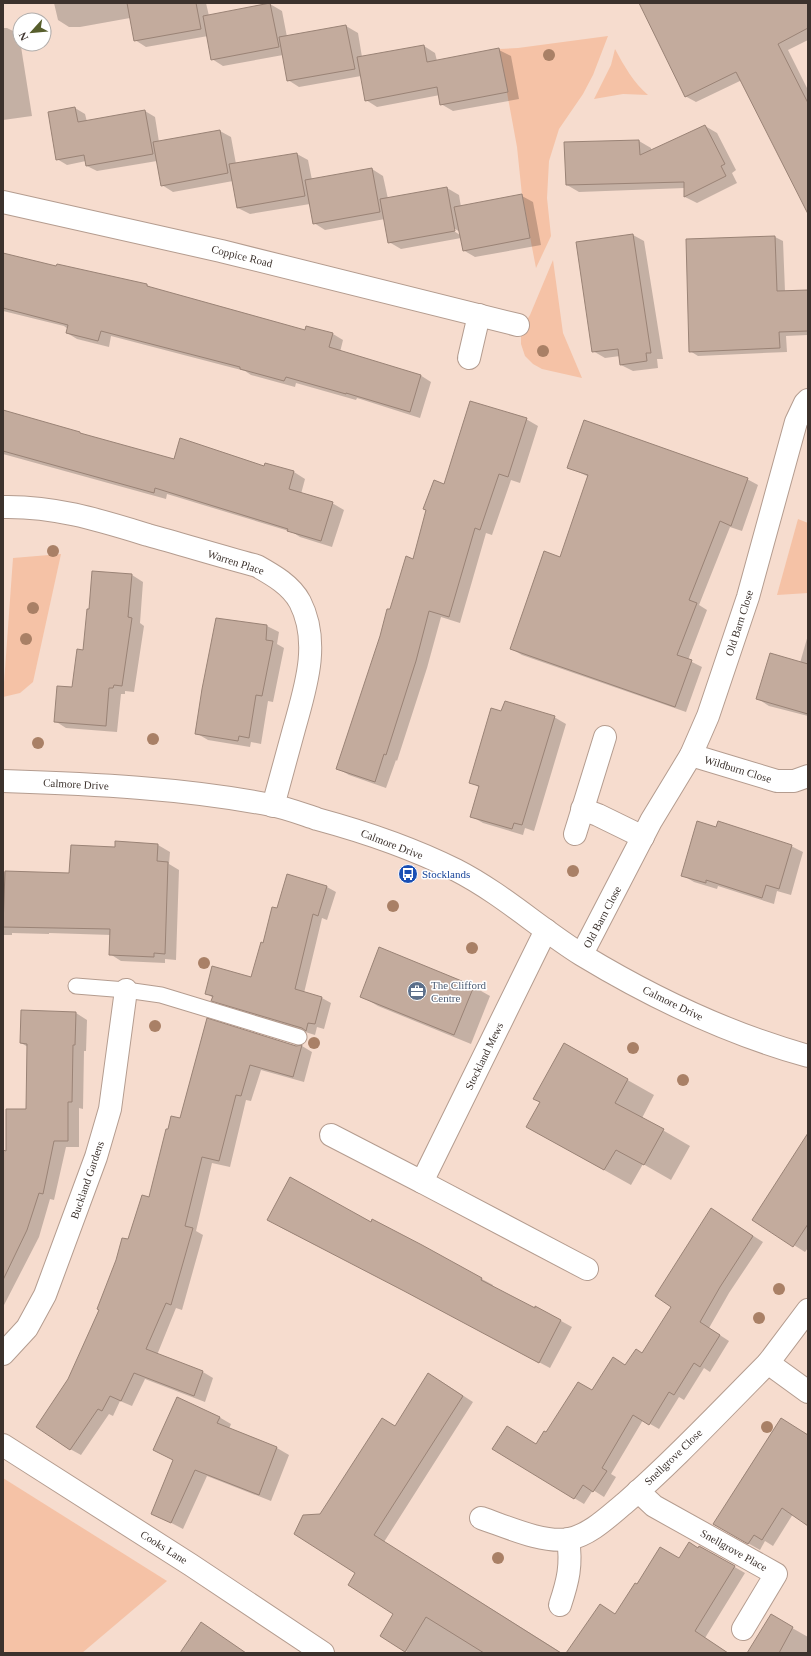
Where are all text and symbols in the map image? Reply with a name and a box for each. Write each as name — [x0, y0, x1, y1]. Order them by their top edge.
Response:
north arrow — [12, 12, 52, 52]
text: N — [16, 30, 30, 43]
street label: Coppice Road — [210, 243, 274, 270]
street label: Warren Place — [206, 547, 266, 577]
street label: Old Barn Close — [723, 588, 755, 657]
street label: Wildburn Close — [703, 753, 773, 785]
street label: Calmore Drive — [43, 776, 109, 792]
street label: Calmore Drive — [359, 827, 425, 861]
bus stop icon: Stocklands — [397, 863, 419, 885]
place label: Stocklands — [422, 868, 470, 880]
street label: Old Barn Close — [581, 884, 623, 950]
place label: The Clifford Centre — [431, 979, 487, 1004]
office icon: The Clifford Centre — [406, 980, 428, 1002]
street label: Calmore Drive — [641, 983, 705, 1023]
street label: Stockland Mews — [462, 1020, 506, 1092]
street label: Buckland Gardens — [68, 1139, 106, 1221]
street label: Snellgrove Close — [642, 1426, 704, 1488]
street label: Snellgrove Place — [699, 1527, 769, 1573]
street label: Cooks Lane — [138, 1528, 190, 1566]

